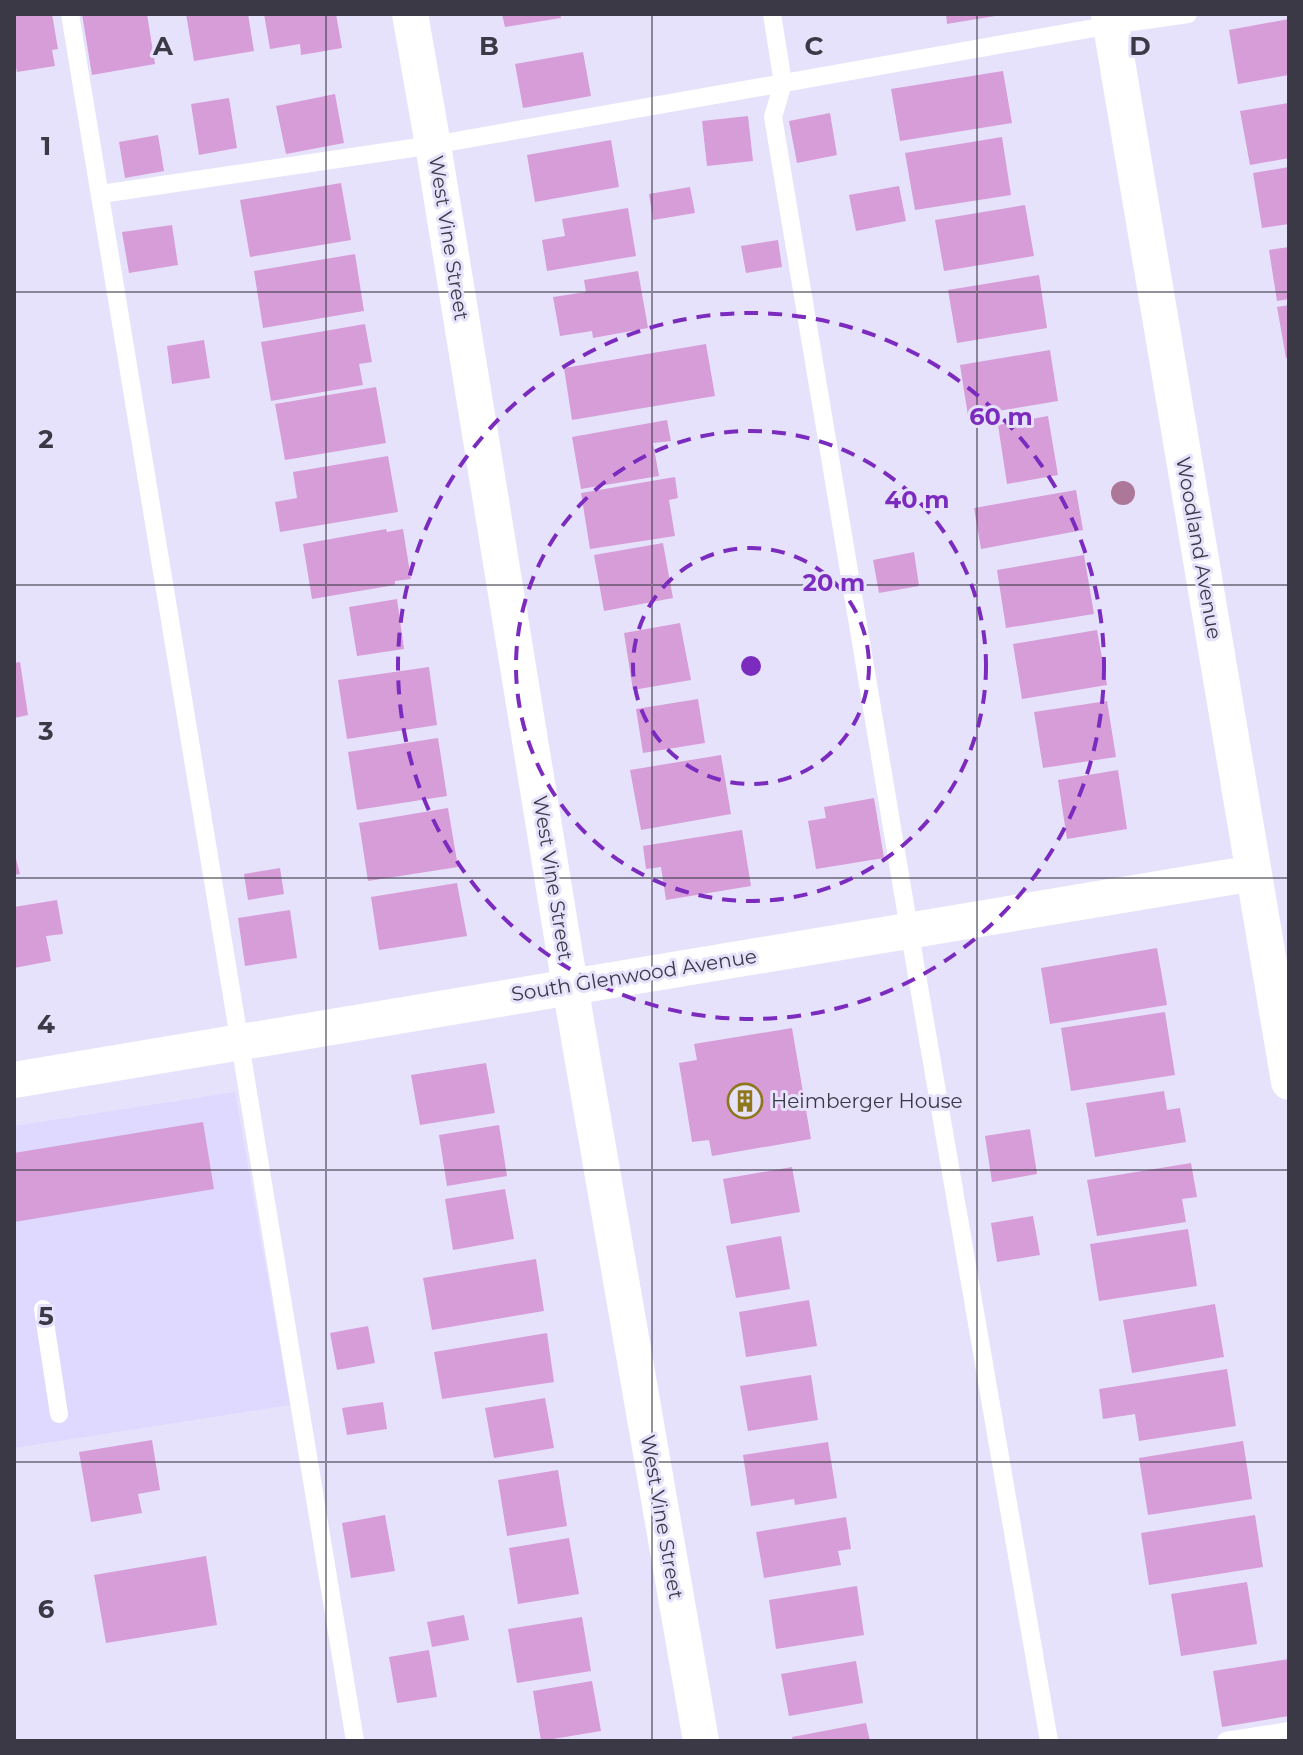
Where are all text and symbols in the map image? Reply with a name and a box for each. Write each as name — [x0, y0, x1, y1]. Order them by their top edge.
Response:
text: A — [152, 30, 174, 62]
text: B — [479, 30, 499, 62]
text: C — [805, 30, 824, 62]
text: D — [1129, 30, 1151, 62]
text: 1 — [41, 130, 51, 162]
street label: West Vine Street — [424, 154, 474, 322]
text: 60 m — [969, 402, 1033, 431]
text: 2 — [38, 423, 54, 455]
street label: Woodland Avenue — [1171, 455, 1227, 641]
text: 40 m — [885, 485, 949, 514]
text: 20 m — [803, 568, 865, 597]
centre of rings — [737, 652, 765, 680]
text: 3 — [37, 715, 54, 747]
street label: West Vine Street — [528, 794, 578, 962]
street label: South Glenwood Avenue — [510, 944, 758, 1006]
text: 4 — [37, 1008, 55, 1040]
building icon: Heimberger House — [726, 1082, 764, 1120]
place label: Heimberger House — [771, 1089, 962, 1113]
text: 5 — [38, 1300, 54, 1332]
street label: West Vine Street — [636, 1433, 688, 1601]
text: 6 — [38, 1593, 55, 1625]

